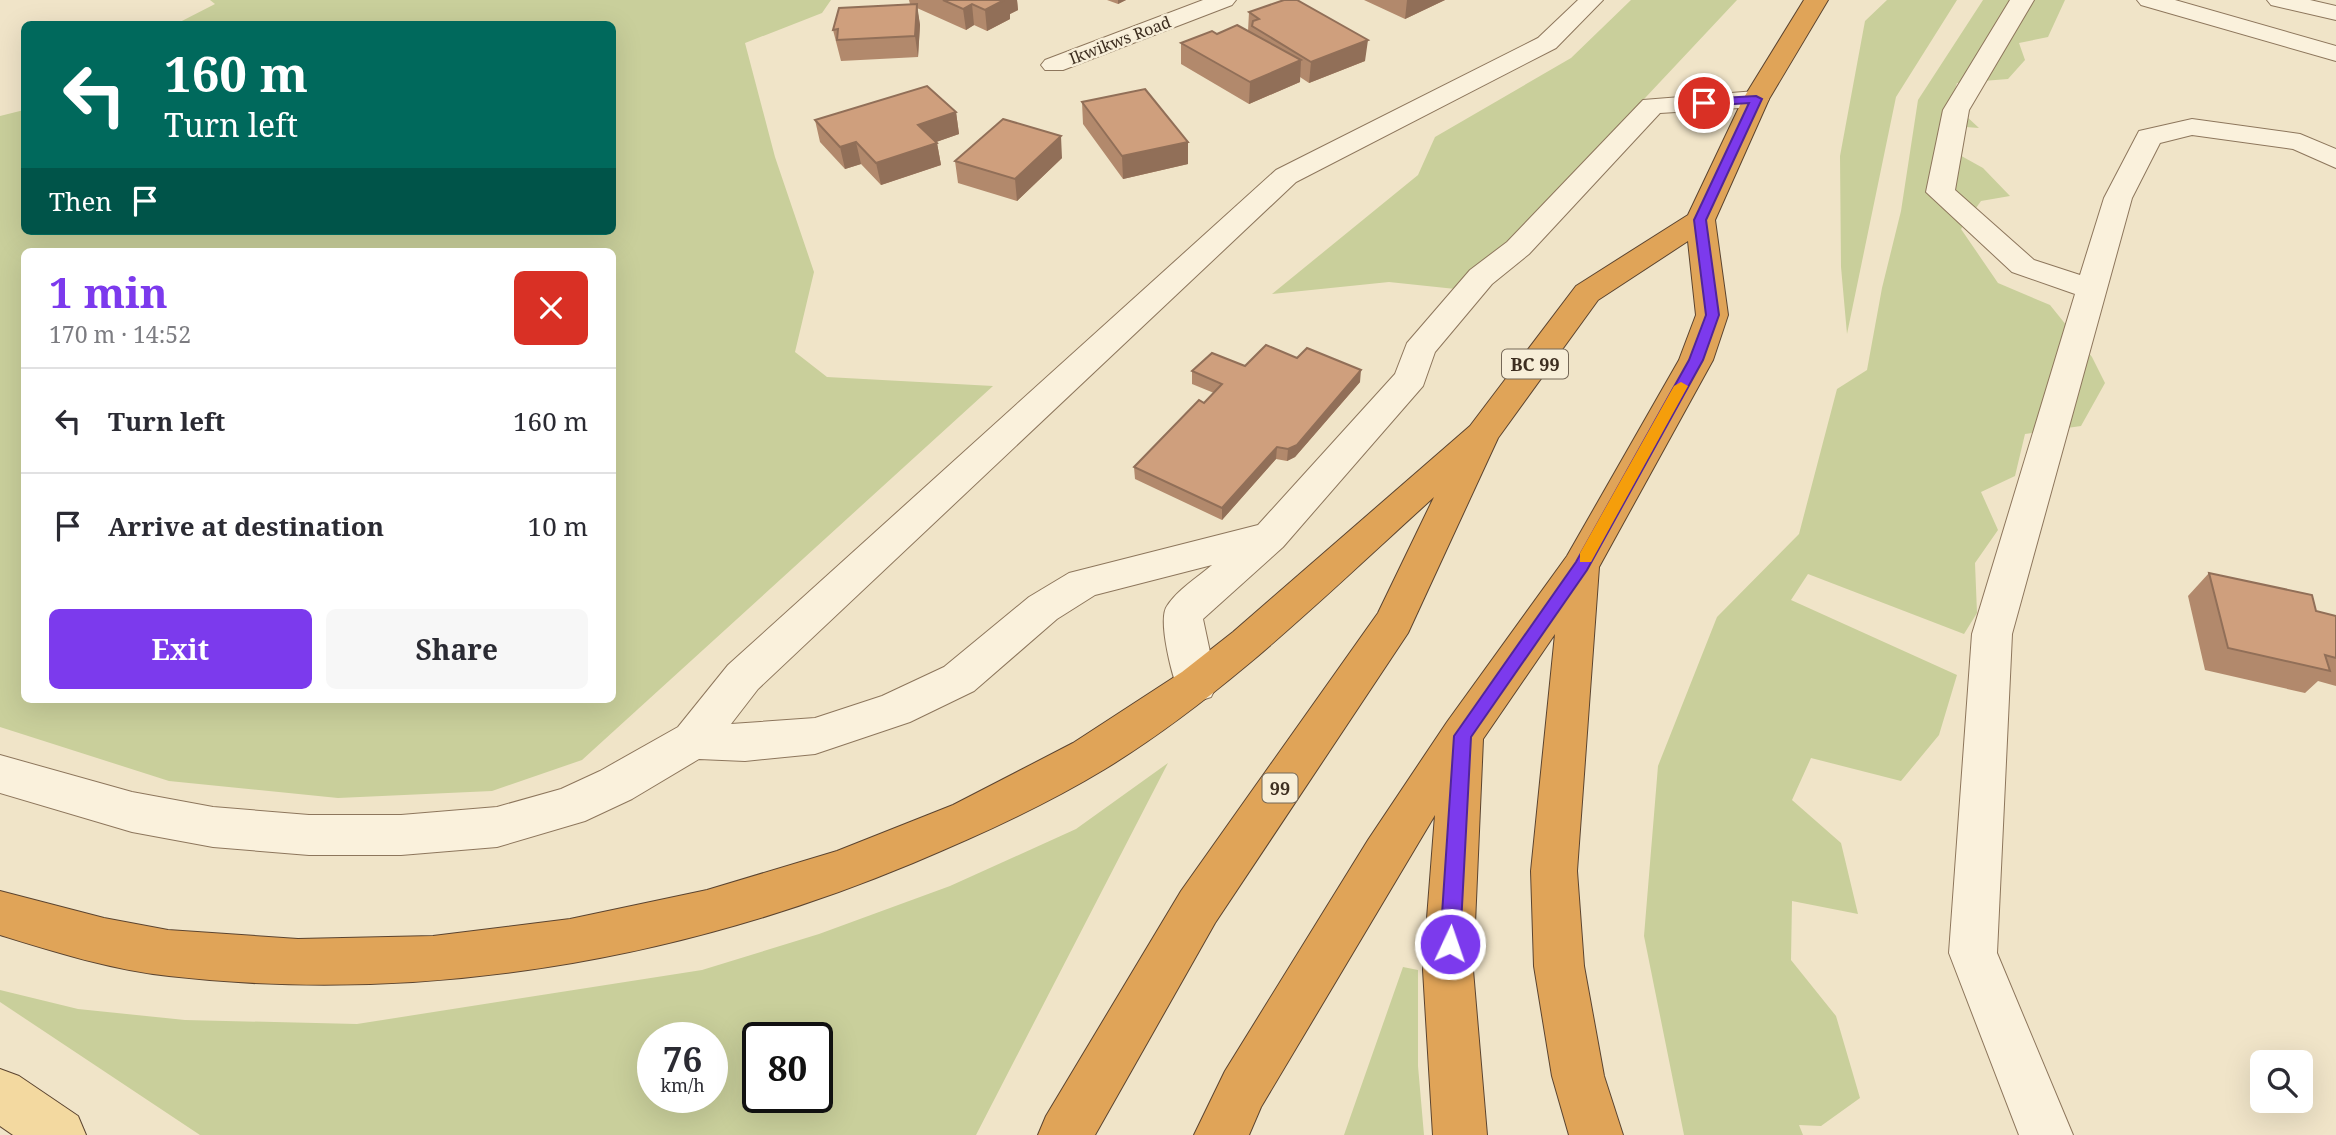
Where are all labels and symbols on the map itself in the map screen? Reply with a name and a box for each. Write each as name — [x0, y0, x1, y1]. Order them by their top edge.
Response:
street label: Ikwikws Road — [1066, 10, 1174, 69]
pin — [1674, 73, 1734, 133]
road number: BC 99 — [1502, 350, 1568, 378]
road number: 99 — [1262, 774, 1298, 802]
position arrow — [1413, 907, 1487, 981]
speed limit sign: 80 — [742, 1022, 833, 1113]

